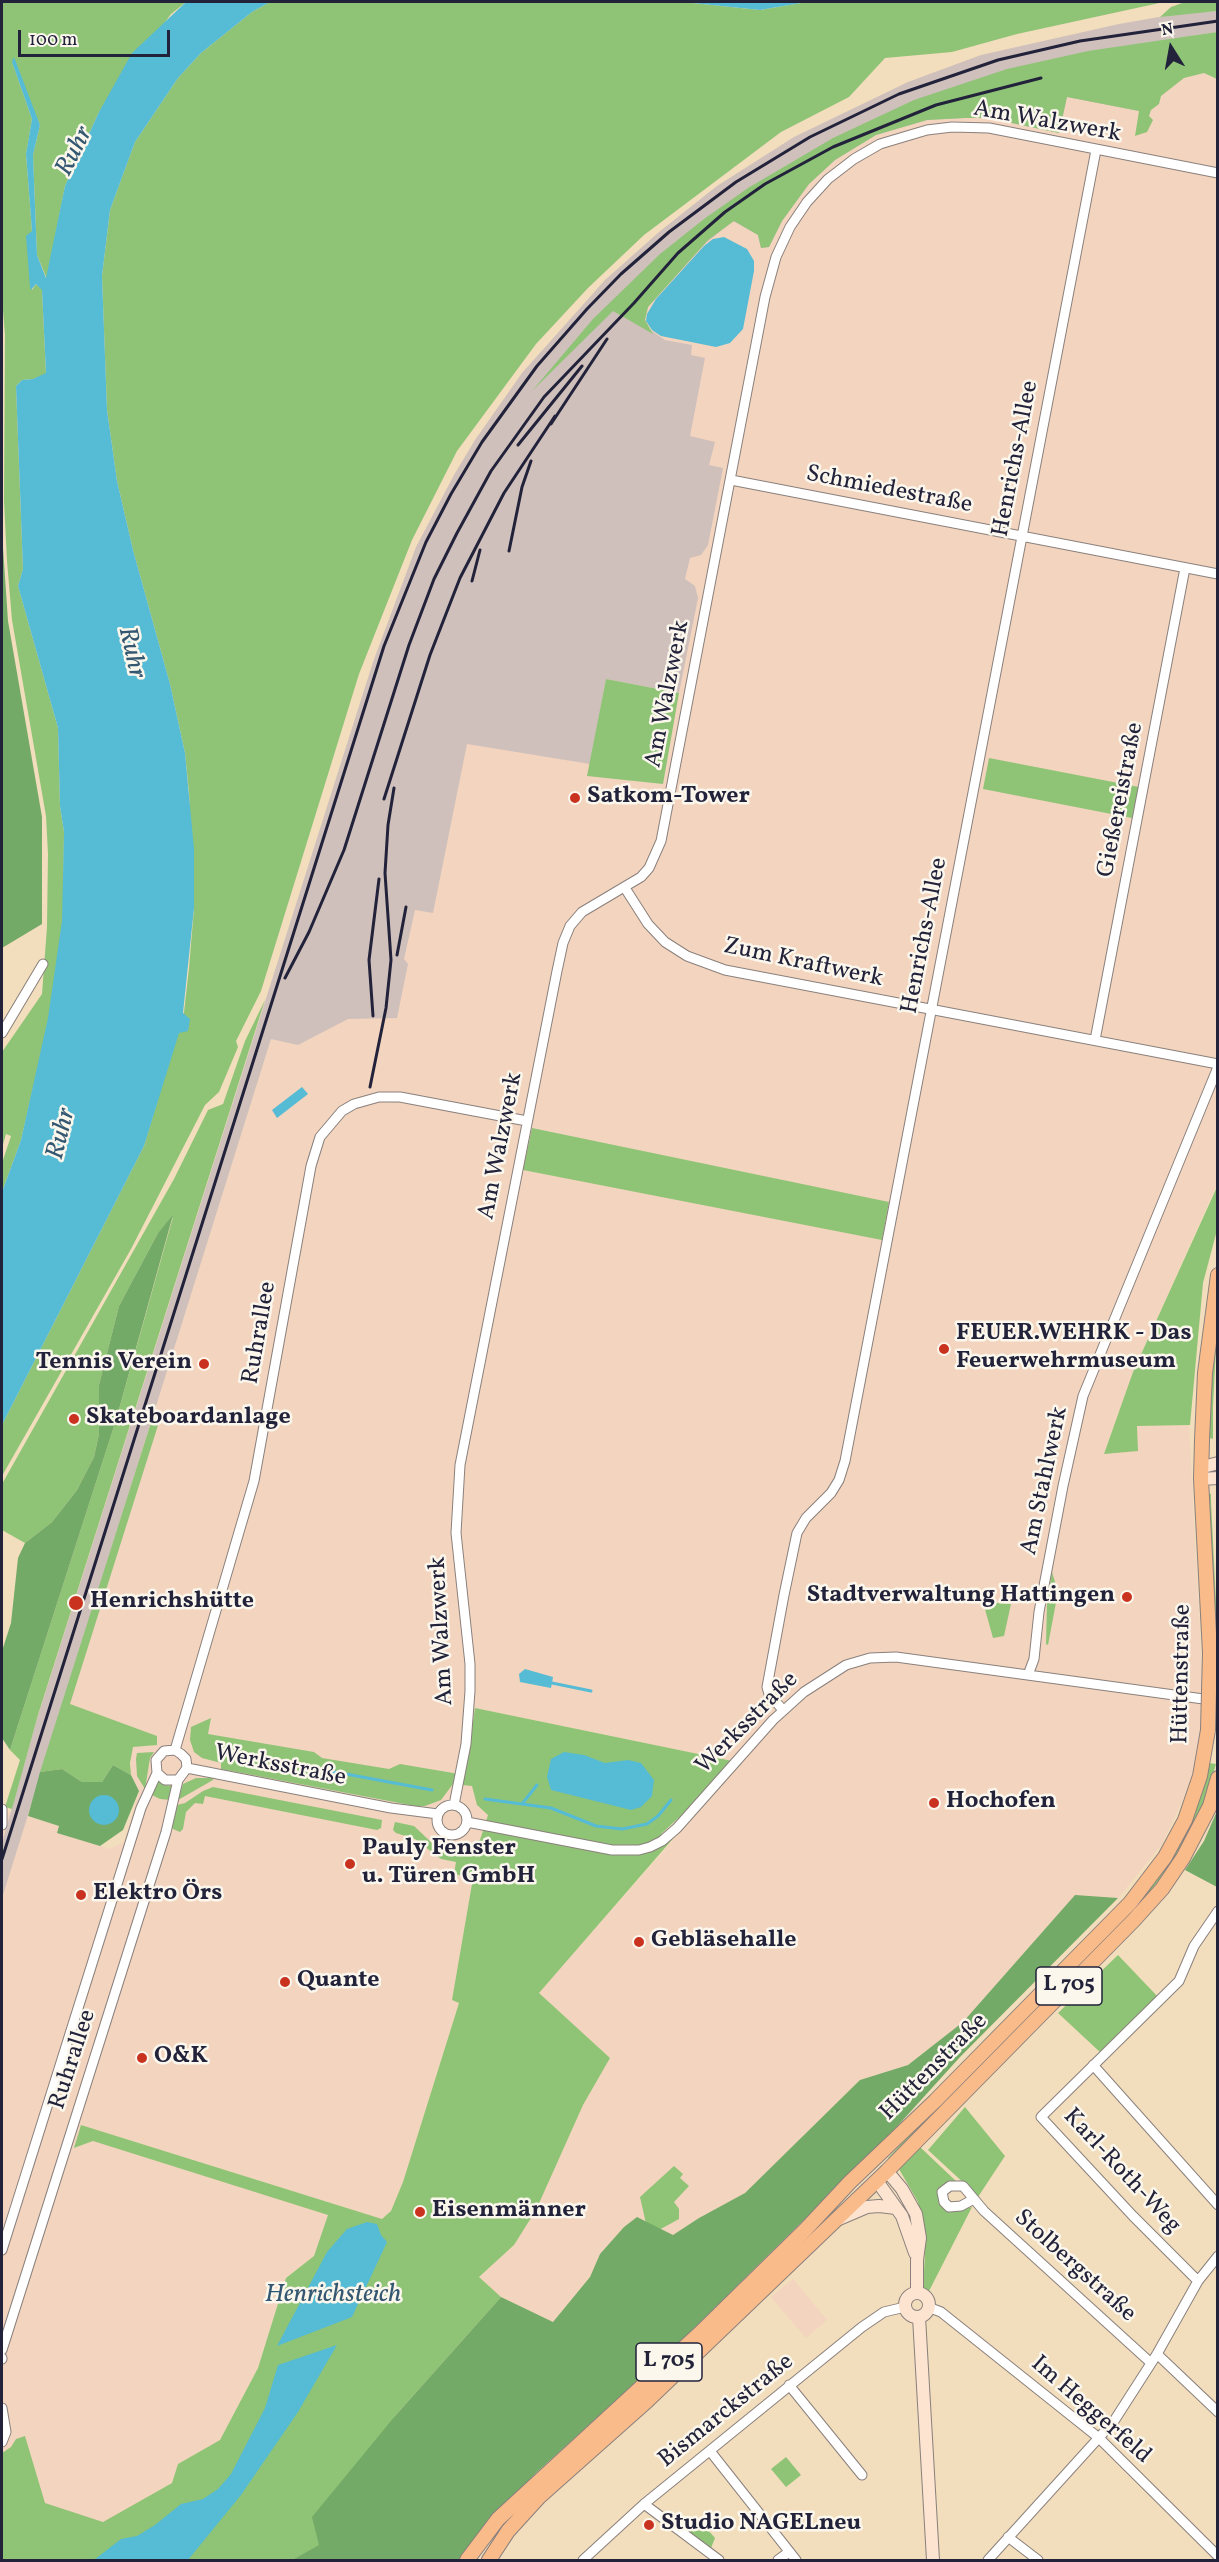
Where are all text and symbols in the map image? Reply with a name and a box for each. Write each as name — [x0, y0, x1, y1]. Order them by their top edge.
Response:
scale bar — [21, 18, 172, 56]
north arrow — [1141, 18, 1201, 78]
text: N — [1160, 18, 1175, 42]
text: 100 m — [29, 28, 78, 53]
street label: Am Walzwerk — [971, 96, 1123, 150]
water label: Ruhr — [50, 122, 102, 182]
street label: Henrichs-Allee — [988, 379, 1046, 539]
street label: Schmiedestraße — [803, 461, 975, 521]
street label: Am Walzwerk — [641, 618, 697, 770]
water label: Ruhr — [109, 624, 151, 682]
street label: Gießereistraße — [1093, 720, 1151, 880]
place label: Satkom-Tower — [587, 784, 750, 812]
marker: Satkom-Tower — [568, 791, 582, 805]
street label: Henrichs-Allee — [897, 856, 955, 1016]
street label: Zum Kraftwerk — [721, 933, 885, 995]
street label: Am Walzwerk — [474, 1070, 530, 1222]
water label: Ruhr — [42, 1105, 84, 1163]
street label: Ruhrallee — [238, 1280, 284, 1386]
place label: FEUER.WEHRK - Das Feuerwehrmuseum — [956, 1321, 1192, 1377]
marker: FEUER.WEHRK - Das Feuerwehrmuseum — [937, 1342, 951, 1356]
place label: Tennis Verein — [36, 1350, 192, 1378]
marker: Tennis Verein — [197, 1357, 211, 1371]
street label: Am Stahlwerk — [1016, 1404, 1076, 1558]
place label: Skateboardanlage — [86, 1405, 291, 1433]
marker: Skateboardanlage — [67, 1412, 81, 1426]
street label: Am Walzwerk — [425, 1556, 461, 1706]
place label: Stadtverwaltung Hattingen — [807, 1583, 1115, 1611]
place label: Henrichshütte — [90, 1589, 254, 1617]
marker: Stadtverwaltung Hattingen — [1120, 1590, 1134, 1604]
marker: Henrichshütte — [67, 1594, 85, 1612]
street label: Hüttenstraße — [1167, 1604, 1199, 1744]
street label: Werksstraße — [691, 1667, 805, 1781]
street label: Werksstraße — [212, 1740, 348, 1794]
place label: Hochofen — [946, 1789, 1056, 1817]
marker: Hochofen — [927, 1796, 941, 1810]
place label: Pauly Fenster u. Türen GmbH — [362, 1836, 535, 1892]
marker: Pauly Fenster u. Türen GmbH — [343, 1857, 357, 1871]
place label: Elektro Örs — [93, 1881, 222, 1909]
marker: Elektro Örs — [74, 1888, 88, 1902]
place label: Gebläsehalle — [651, 1928, 797, 1956]
marker: Gebläsehalle — [632, 1935, 646, 1949]
road number: L 705 — [1036, 1967, 1102, 2005]
place label: Quante — [297, 1968, 379, 1996]
marker: Quante — [278, 1975, 292, 1989]
street label: Ruhrallee — [44, 2006, 104, 2114]
street label: Hüttenstraße — [875, 2008, 995, 2128]
place label: O&K — [154, 2044, 208, 2072]
marker: O&K — [135, 2051, 149, 2065]
street label: Karl-Roth-Weg — [1056, 2104, 1186, 2240]
place label: Eisenmänner — [432, 2198, 586, 2226]
marker: Eisenmänner — [413, 2205, 427, 2219]
street label: Stolbergstraße — [1007, 2205, 1141, 2329]
water label: Henrichsteich — [265, 2280, 401, 2312]
road number: L 705 — [636, 2343, 702, 2381]
street label: Bismarckstraße — [654, 2349, 800, 2475]
street label: Im Heggerfeld — [1024, 2351, 1156, 2471]
place label: Studio NAGELneu — [661, 2511, 861, 2539]
marker: Studio NAGELneu — [642, 2518, 656, 2532]

